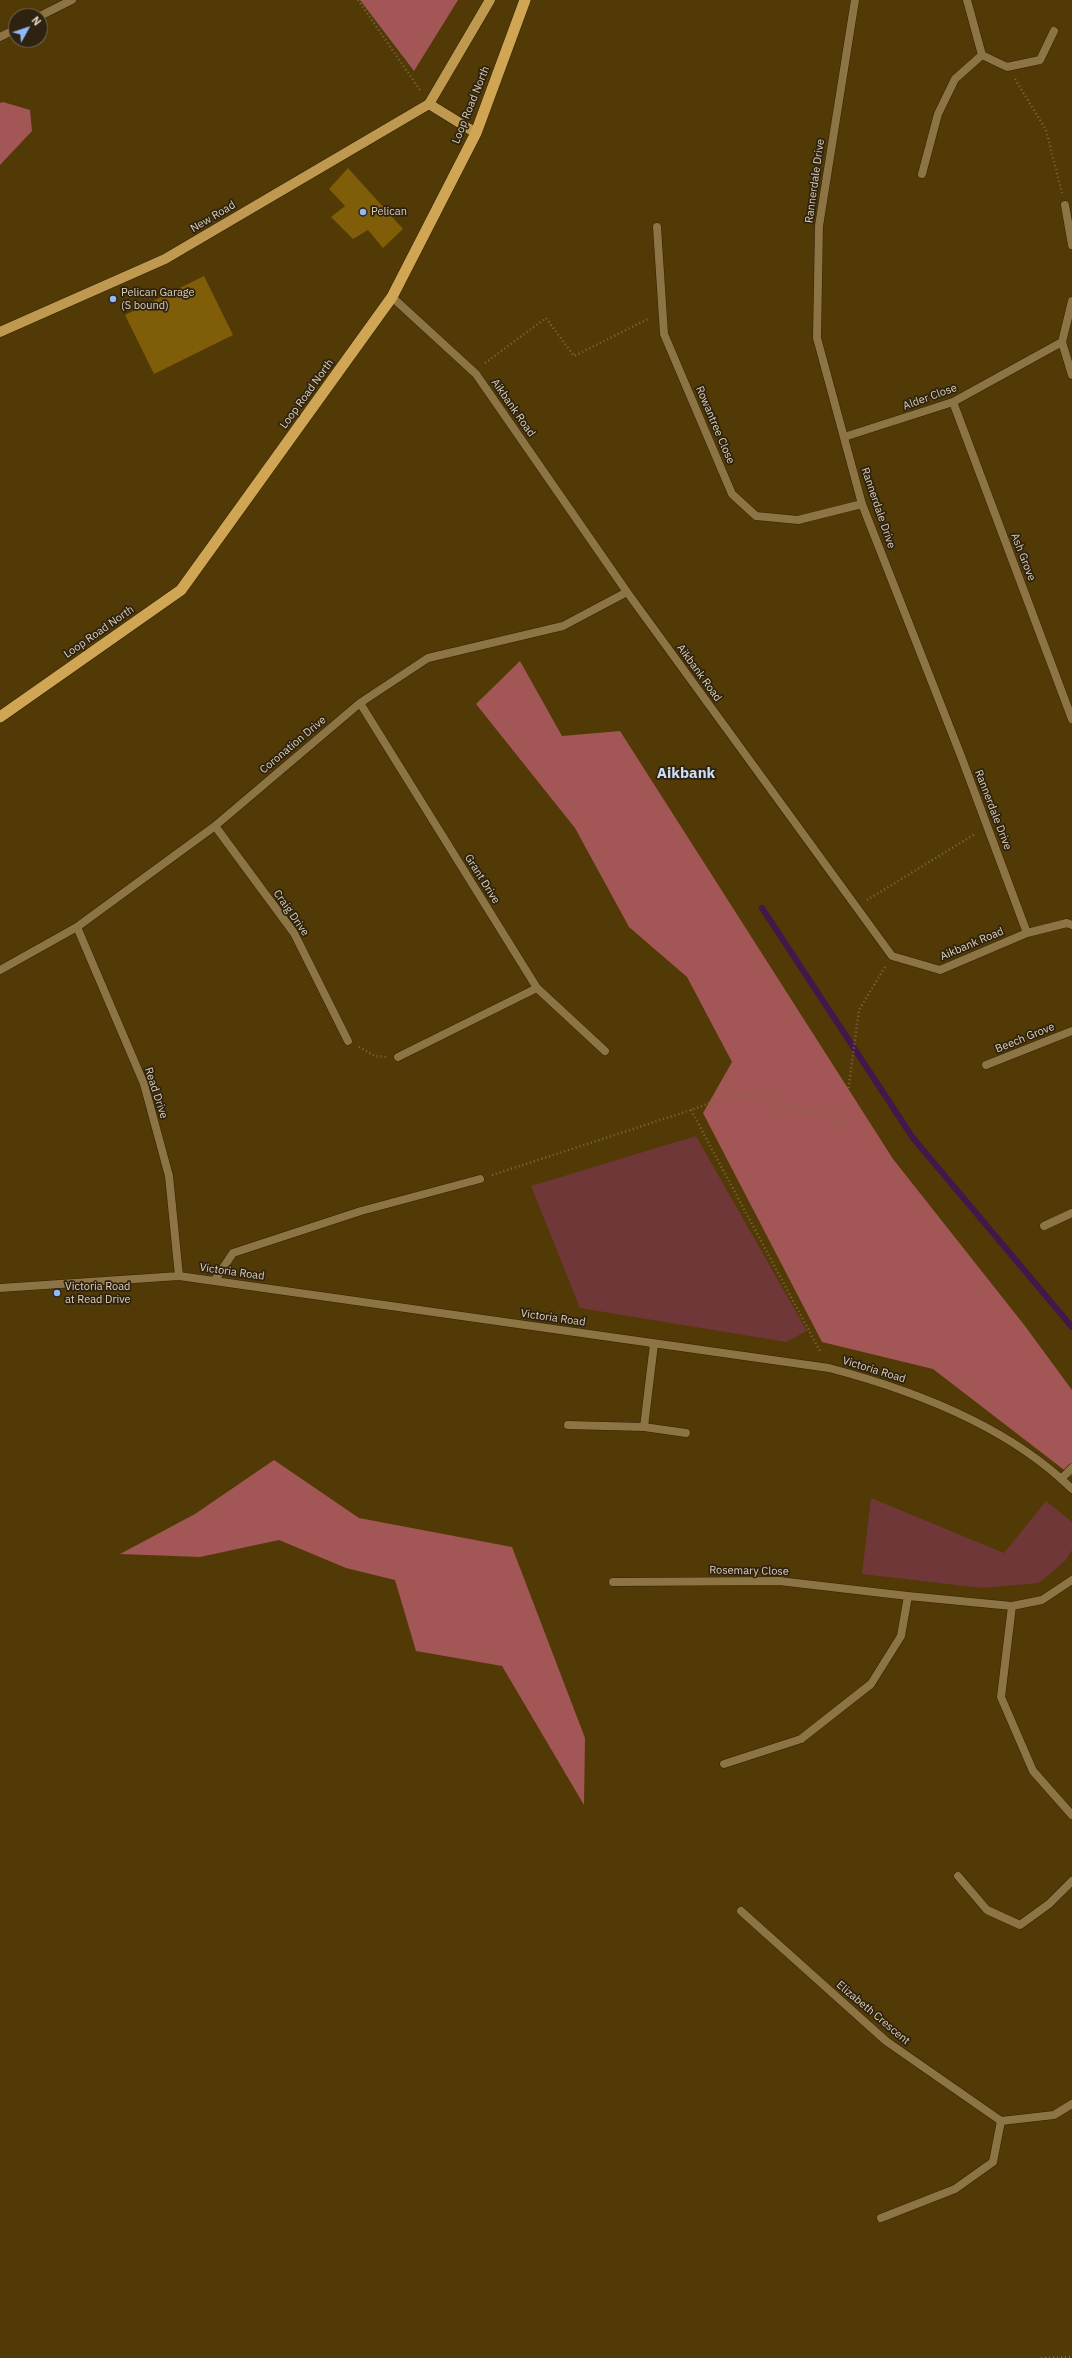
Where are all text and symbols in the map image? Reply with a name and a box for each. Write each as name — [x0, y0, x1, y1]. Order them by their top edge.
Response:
north arrow — [8, 8, 48, 48]
text: N — [29, 13, 44, 28]
street label: Loop Road North — [449, 64, 493, 146]
street label: Rannerdale Drive — [803, 138, 827, 224]
street label: New Road — [188, 198, 238, 236]
place label: Pelican — [371, 205, 407, 219]
marker: Pelican — [358, 207, 368, 217]
place label: Pelican Garage (S bound) — [121, 286, 195, 312]
marker: Pelican Garage (S bound) — [108, 294, 118, 304]
street label: Loop Road North — [277, 357, 337, 431]
street label: Aikbank Road — [488, 376, 538, 440]
street label: Alder Close — [901, 381, 959, 413]
street label: Rowantree Close — [693, 384, 737, 466]
street label: Rannerdale Drive — [858, 466, 898, 550]
street label: Ash Grove — [1008, 531, 1038, 583]
street label: Loop Road North — [61, 603, 137, 661]
street label: Aikbank Road — [674, 642, 724, 704]
street label: Coronation Drive — [257, 713, 329, 777]
district label: Aikbank — [657, 765, 715, 783]
street label: Rannerdale Drive — [972, 768, 1014, 852]
street label: Grant Drive — [462, 852, 502, 906]
street label: Craig Drive — [270, 887, 312, 939]
street label: Aikbank Road — [938, 925, 1006, 963]
street label: Beech Grove — [993, 1020, 1057, 1056]
street label: Read Drive — [141, 1066, 171, 1120]
street label: Victoria Road — [199, 1261, 265, 1283]
place label: Victoria Road at Read Drive — [65, 1280, 131, 1306]
marker: Victoria Road at Read Drive — [52, 1288, 62, 1298]
street label: Victoria Road — [520, 1307, 586, 1329]
street label: Victoria Road — [841, 1354, 907, 1386]
street label: Rosemary Close — [709, 1564, 789, 1578]
street label: Elizabeth Crescent — [833, 1978, 913, 2048]

